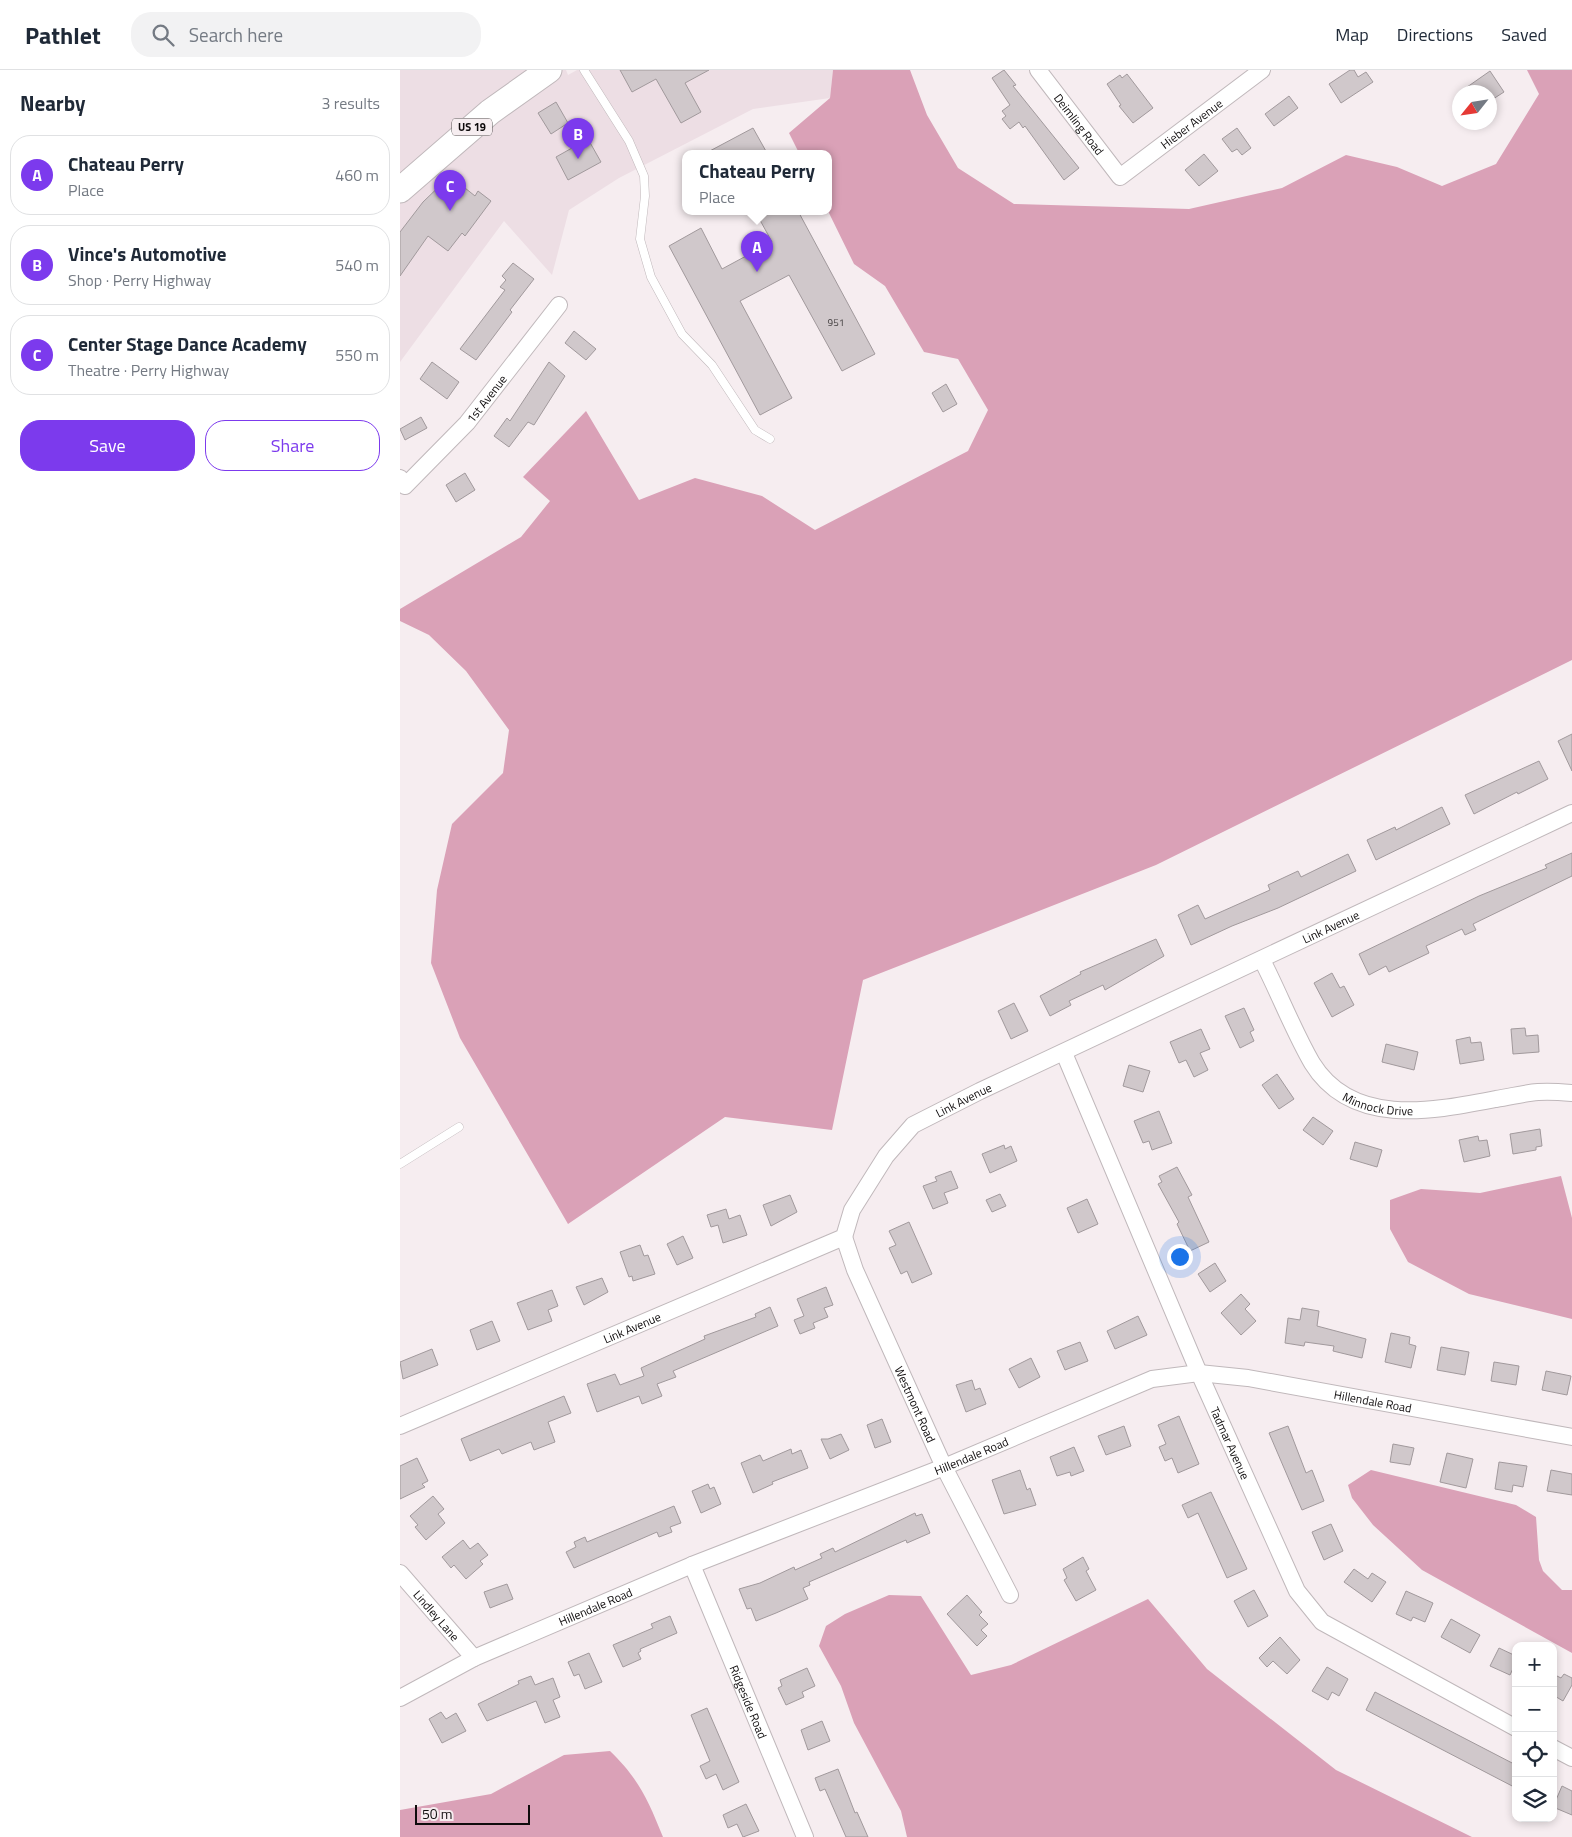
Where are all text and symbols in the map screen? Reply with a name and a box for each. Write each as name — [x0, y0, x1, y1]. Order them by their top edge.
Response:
search box — [131, 12, 481, 57]
text: Pathlet — [25, 17, 101, 53]
text: Search here — [189, 20, 283, 49]
icon: search — [149, 21, 177, 49]
text: Map — [1335, 21, 1369, 48]
text: Directions — [1397, 21, 1473, 48]
text: Saved — [1501, 21, 1547, 48]
north arrow — [1452, 85, 1497, 130]
text: Nearby — [20, 87, 85, 119]
street label: Deimling Road — [1050, 89, 1109, 159]
text: 3 results — [321, 91, 380, 115]
street label: Hieber Avenue — [1156, 94, 1226, 153]
road number: US 19 — [452, 118, 492, 136]
pin: B — [562, 118, 594, 159]
text: Chateau Perry — [68, 149, 184, 178]
popup — [682, 150, 832, 215]
text: Chateau Perry — [699, 156, 815, 185]
text: A — [32, 163, 42, 187]
text: 460 m — [335, 163, 379, 187]
pin: C — [434, 170, 466, 211]
text: Place — [68, 178, 104, 202]
text: Place — [699, 185, 735, 209]
pin: A — [741, 231, 773, 272]
text: Vince's Automotive — [68, 239, 226, 268]
text: B — [32, 253, 42, 277]
text: 540 m — [335, 253, 379, 277]
text: Shop · Perry Highway — [68, 268, 211, 292]
house number: 951 — [828, 315, 844, 330]
text: Center Stage Dance Academy — [68, 329, 307, 358]
text: C — [33, 343, 41, 367]
text: 550 m — [335, 343, 379, 367]
text: Theatre · Perry Highway — [68, 358, 229, 382]
street label: 1st Avenue — [461, 370, 511, 427]
button: Save — [20, 420, 195, 471]
button: Share — [205, 420, 380, 471]
street label: Link Avenue — [1299, 905, 1362, 948]
street label: Link Avenue — [932, 1077, 995, 1122]
street label: Minnock Drive — [1339, 1087, 1413, 1120]
your location — [1167, 1244, 1193, 1270]
street label: Link Avenue — [600, 1307, 664, 1348]
street label: Westmont Road — [890, 1363, 941, 1445]
street label: Hillendale Road — [1333, 1384, 1413, 1417]
street label: Tadmar Avenue — [1206, 1403, 1255, 1482]
street label: Hillendale Road — [931, 1431, 1011, 1479]
street label: Hillendale Road — [555, 1582, 635, 1630]
street label: Lindley Lane — [409, 1585, 465, 1645]
map controls — [1512, 1642, 1557, 1822]
button: + — [1512, 1642, 1557, 1687]
street label: Ridgeside Road — [725, 1662, 773, 1741]
button: − — [1512, 1687, 1557, 1732]
button: locate — [1512, 1732, 1557, 1777]
button: layers — [1512, 1777, 1557, 1822]
scale bar — [415, 1802, 530, 1825]
text: 50 m — [422, 1803, 452, 1824]

